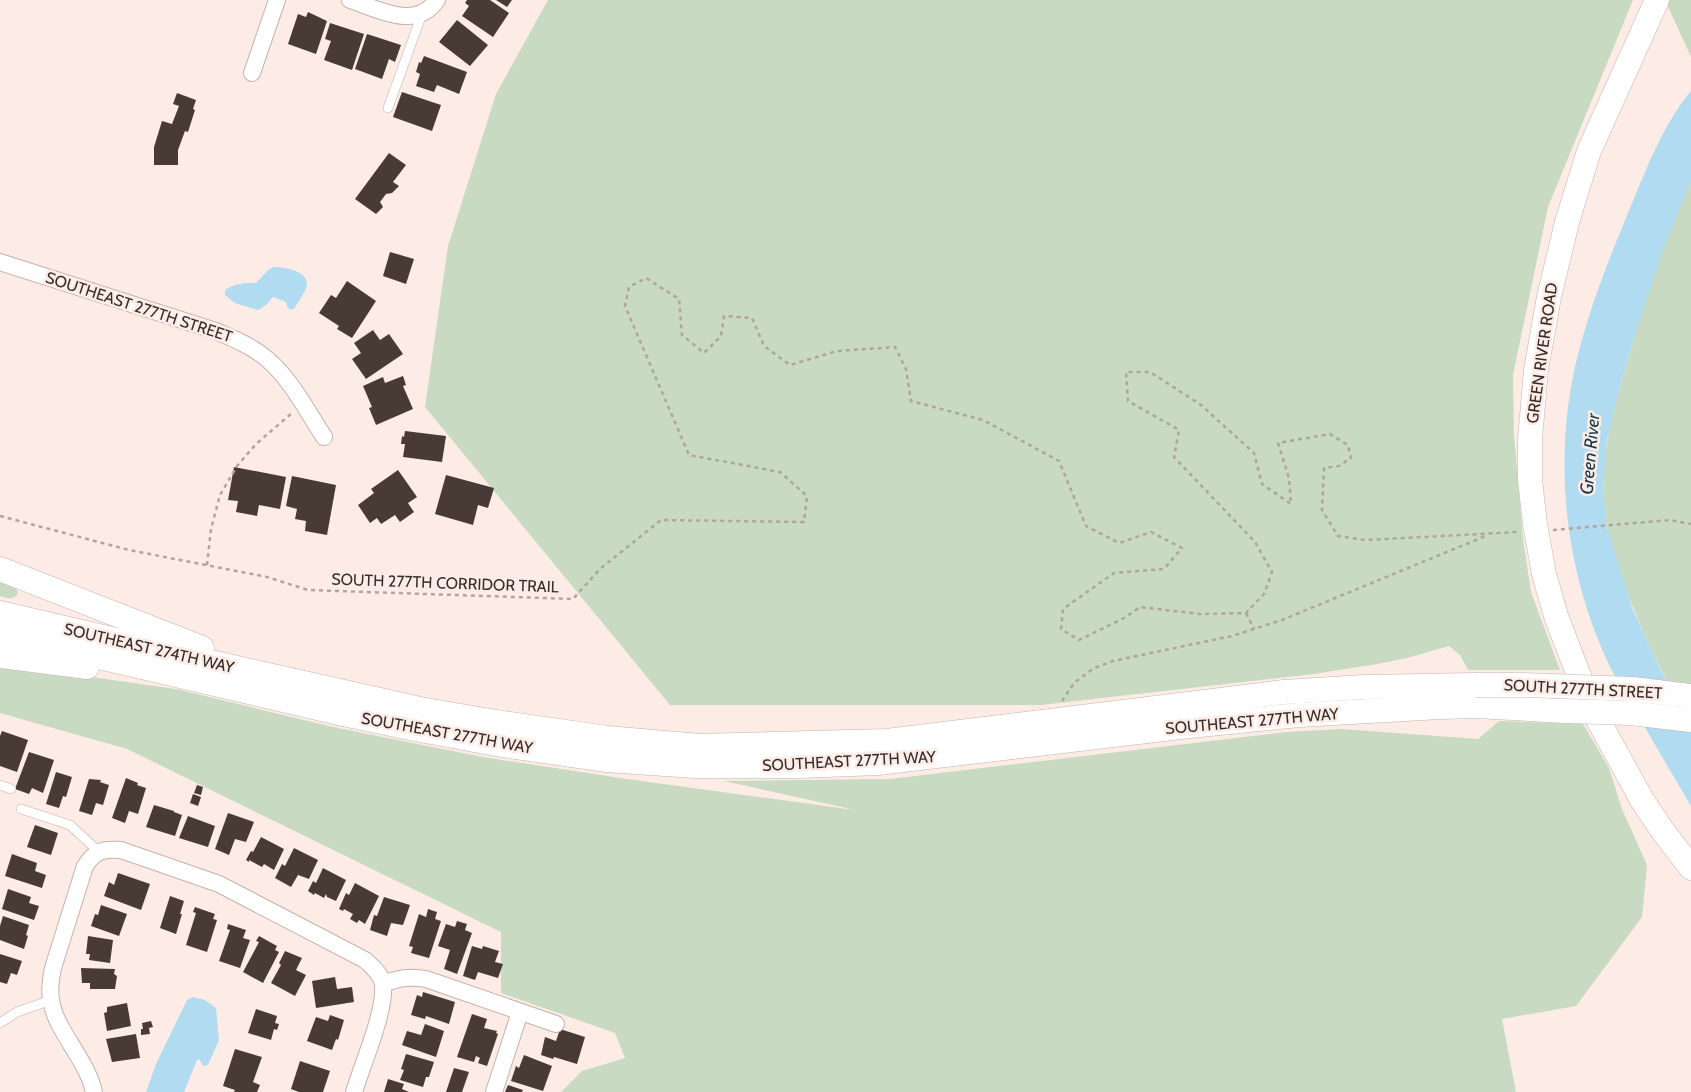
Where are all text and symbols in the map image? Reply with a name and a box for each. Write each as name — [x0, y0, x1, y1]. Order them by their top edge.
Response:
street label: SOUTHEAST 277TH STREET — [43, 268, 235, 346]
street label: GREEN RIVER ROAD — [1523, 281, 1561, 425]
water label: Green River — [1575, 411, 1605, 495]
street label: SOUTH 277TH CORRIDOR TRAIL — [331, 570, 559, 596]
street label: SOUTHEAST 274TH WAY — [62, 619, 237, 677]
street label: SOUTH 277TH STREET — [1503, 675, 1663, 703]
street label: SOUTHEAST 277TH WAY — [1165, 704, 1340, 738]
street label: SOUTHEAST 277TH WAY — [360, 709, 535, 758]
street label: SOUTHEAST 277TH WAY — [762, 747, 937, 775]

